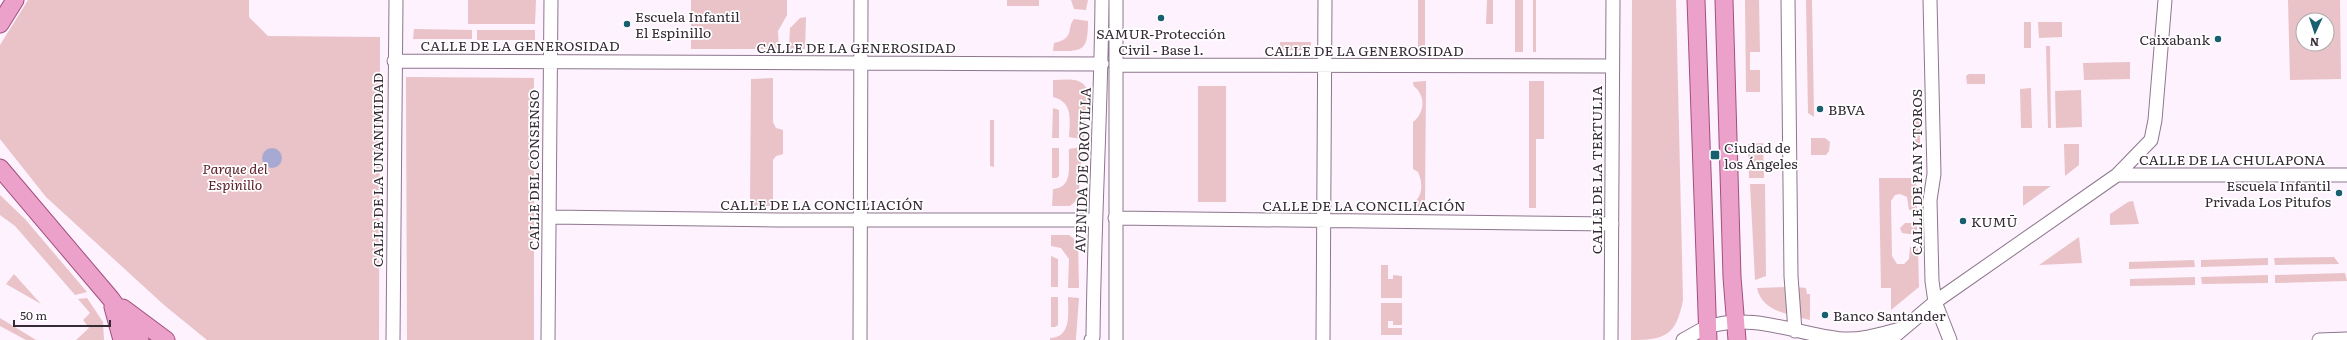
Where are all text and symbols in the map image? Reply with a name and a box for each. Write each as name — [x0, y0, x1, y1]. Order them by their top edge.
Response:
place label: Escuela Infantil El Espinillo — [635, 6, 740, 42]
north arrow — [2295, 12, 2335, 52]
marker: SAMUR-Protección Civil - Base 1. — [1156, 13, 1166, 23]
marker: Escuela Infantil El Espinillo — [622, 19, 632, 29]
place label: SAMUR-Protección Civil - Base 1. — [1096, 23, 1226, 59]
place label: Caixabank — [2139, 29, 2210, 49]
marker: Caixabank — [2213, 34, 2223, 44]
street label: CALLE DE LA GENEROSIDAD — [420, 35, 620, 55]
text: N — [2309, 35, 2319, 51]
street label: CALLE DE LA GENEROSIDAD — [756, 37, 956, 57]
street label: CALLE DE LA GENEROSIDAD — [1264, 40, 1464, 60]
street label: CALLE DE LA UNANIMIDAD — [367, 72, 387, 267]
street label: CALLE DE LA TERTULIA — [1586, 85, 1606, 254]
street label: AVENIDA DE OROVILLA — [1069, 86, 1095, 253]
street label: CALLE DE PAN Y TOROS — [1906, 89, 1926, 255]
street label: CALLE DEL CONSENSO — [523, 90, 543, 250]
place label: BBVA — [1828, 99, 1866, 119]
marker: BBVA — [1815, 104, 1825, 114]
place label: Ciudad de los Ángeles — [1724, 137, 1797, 173]
marker: Ciudad de los Ángeles — [1709, 149, 1721, 161]
street label: CALLE DE LA CHULAPONA — [2139, 149, 2326, 169]
park label: Parque del Espinillo — [202, 158, 268, 194]
place label: Escuela Infantil Privada Los Pitufos — [2205, 175, 2331, 211]
marker: Escuela Infantil Privada Los Pitufos — [2334, 188, 2344, 198]
street label: CALLE DE LA CONCILIACIÓN — [720, 194, 924, 214]
street label: CALLE DE LA CONCILIACIÓN — [1262, 195, 1466, 215]
place label: KUMŪ — [1971, 211, 2018, 231]
marker: KUMŪ — [1958, 216, 1968, 226]
scale bar — [14, 302, 110, 328]
place label: Banco Santander — [1833, 305, 1946, 325]
text: 50 m — [20, 306, 47, 324]
marker: Banco Santander — [1820, 310, 1830, 320]

